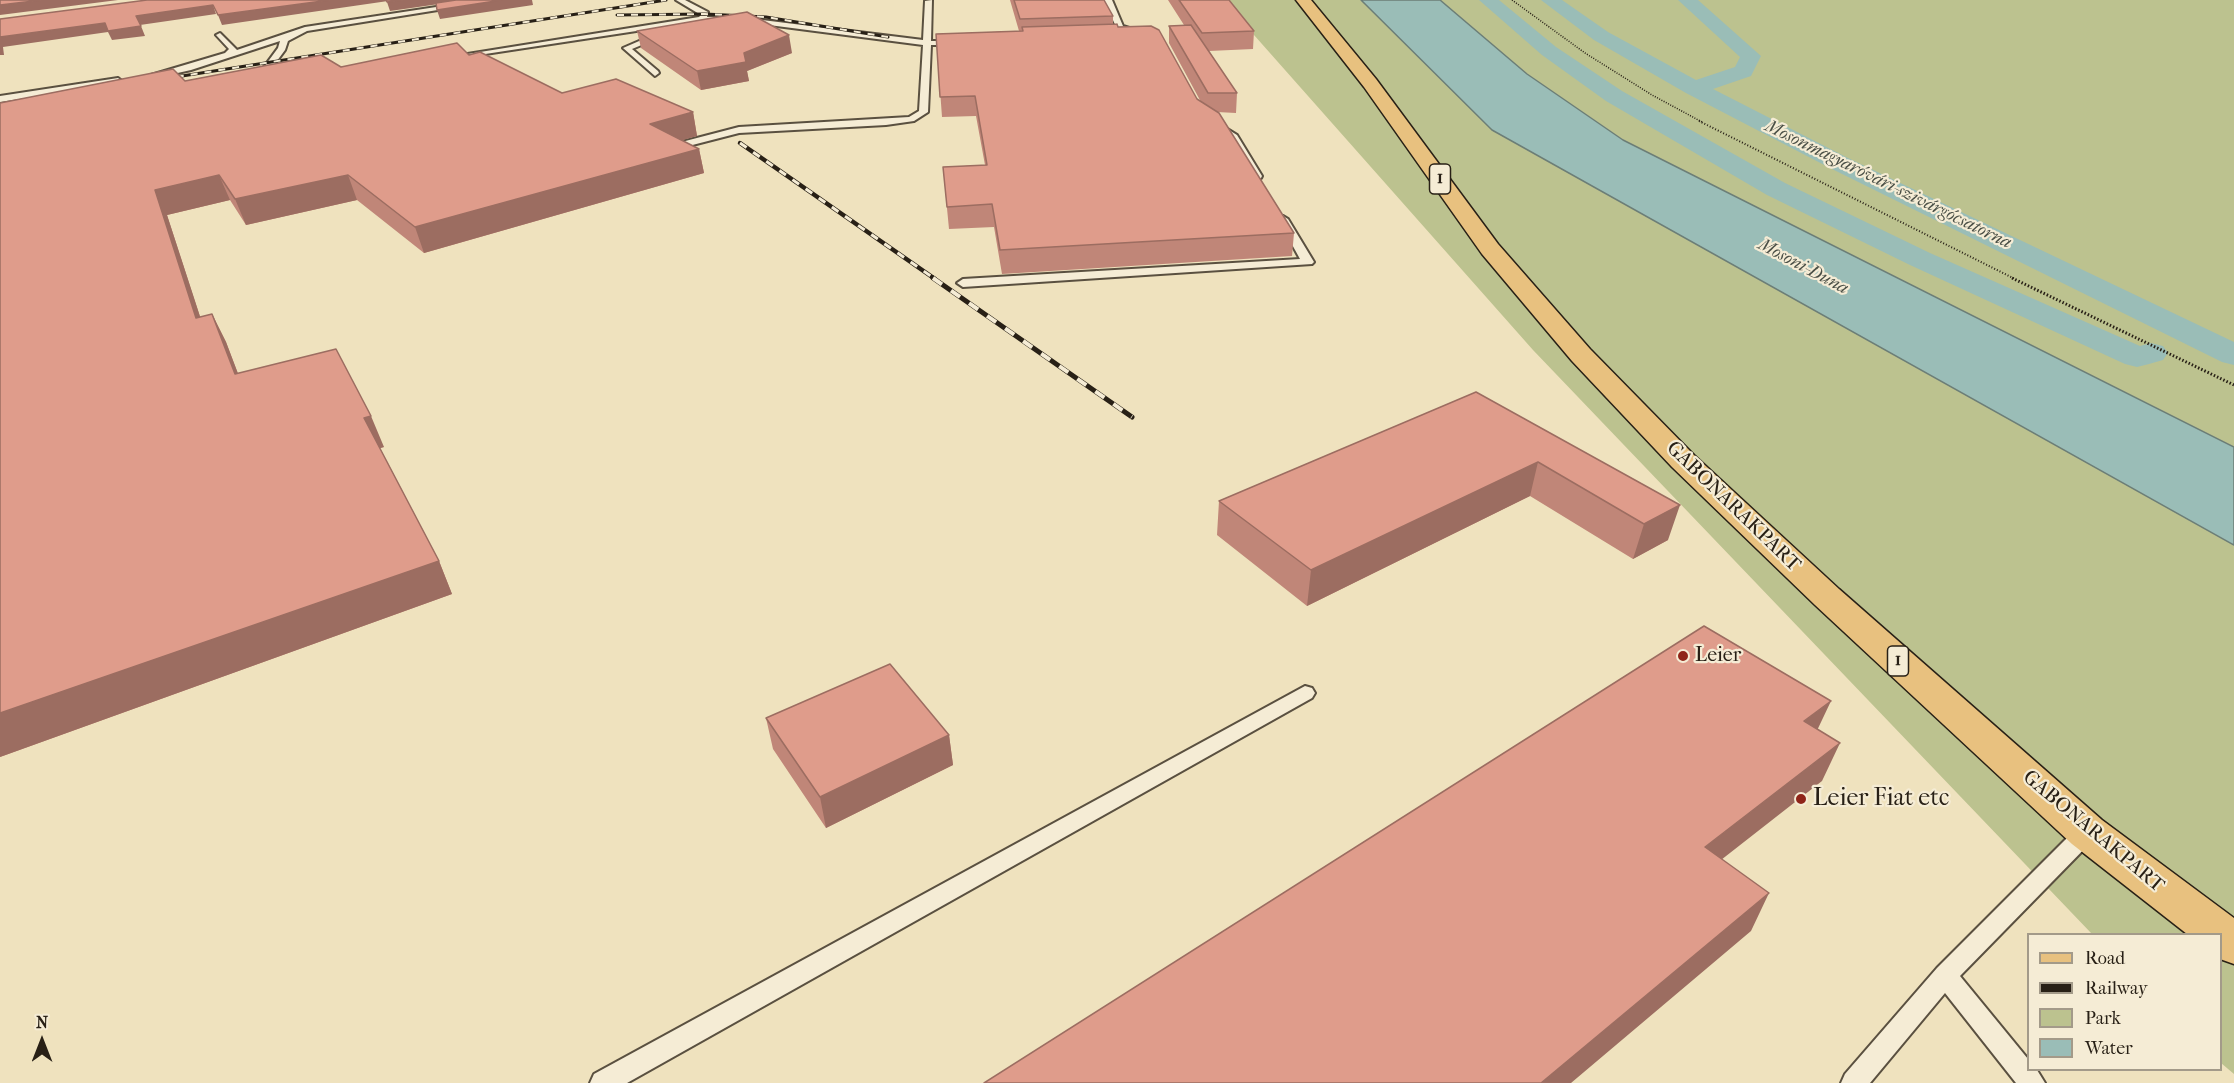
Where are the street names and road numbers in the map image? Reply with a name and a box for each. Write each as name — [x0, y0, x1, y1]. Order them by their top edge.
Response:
road number: 1 — [1430, 164, 1450, 194]
street label: GABONARAKPART — [1661, 437, 1805, 577]
road number: 1 — [1888, 646, 1908, 676]
street label: GABONARAKPART — [2017, 766, 2169, 898]

